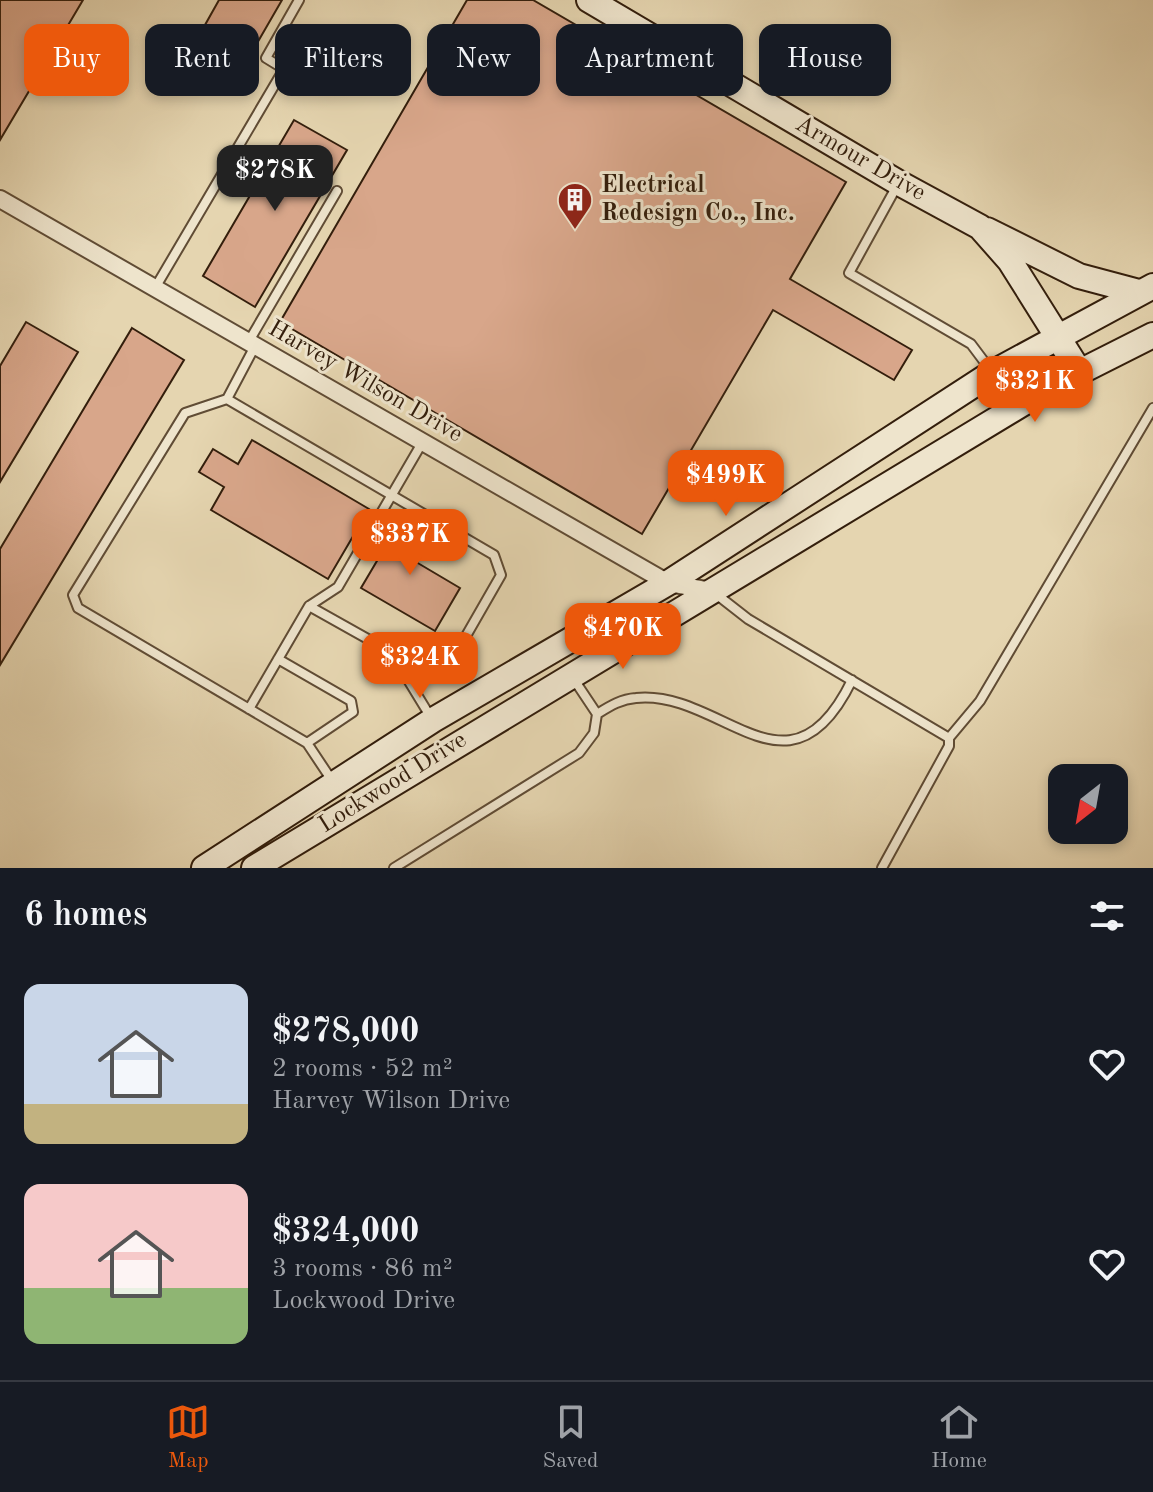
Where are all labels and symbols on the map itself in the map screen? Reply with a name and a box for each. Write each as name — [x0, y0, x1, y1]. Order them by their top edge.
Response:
street label: Armour Drive — [791, 112, 929, 206]
pin: $278K — [219, 145, 331, 213]
place label: Electrical Redesign Co., Inc. — [601, 174, 795, 226]
building icon: Electrical Redesign Co., Inc. — [556, 181, 594, 231]
street label: Harvey Wilson Drive — [264, 317, 466, 447]
pin: $321K — [979, 356, 1091, 424]
pin: $499K — [670, 450, 782, 518]
pin: $337K — [354, 509, 466, 577]
pin: $470K — [567, 603, 679, 671]
pin: $324K — [364, 632, 476, 700]
street label: Lockwood Drive — [315, 728, 471, 838]
north arrow — [1048, 764, 1128, 844]

